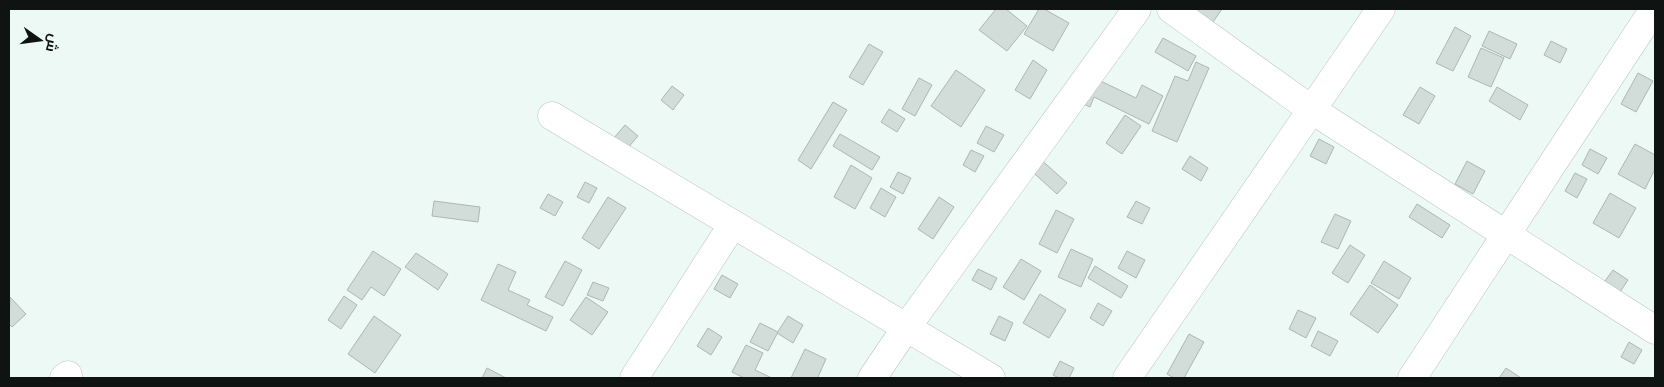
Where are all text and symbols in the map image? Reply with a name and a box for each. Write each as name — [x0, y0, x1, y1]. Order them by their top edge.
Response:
north arrow — [15, 15, 65, 65]
text: ش — [42, 32, 63, 54]

